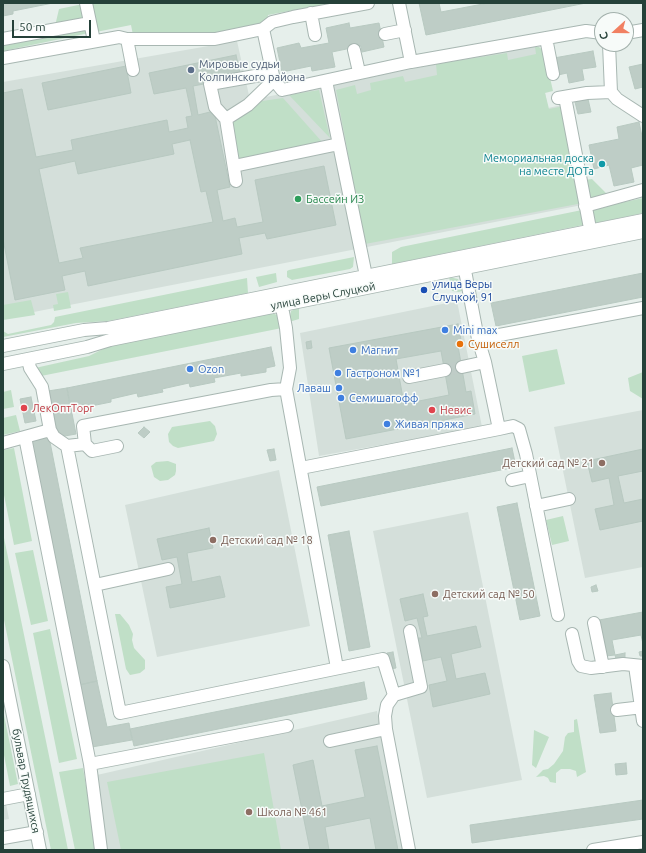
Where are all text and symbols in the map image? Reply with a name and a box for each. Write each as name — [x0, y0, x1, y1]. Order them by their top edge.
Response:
scale bar — [14, 12, 93, 38]
north arrow — [594, 12, 634, 52]
text: 50 m — [19, 20, 46, 33]
text: С — [597, 31, 611, 41]
place label: Мировые судьи Колпинского района — [199, 57, 305, 83]
marker: Мировые судьи Колпинского района — [186, 65, 196, 75]
place label: Мемориальная доска на месте ДОТа — [483, 151, 594, 177]
marker: Мемориальная доска на месте ДОТа — [597, 159, 607, 169]
place label: Бассейн ИЗ — [306, 192, 364, 206]
marker: Бассейн ИЗ — [293, 194, 303, 204]
place label: улица Веры Слуцкой, 91 — [432, 277, 493, 303]
street label: улица Веры Слуцкой — [270, 279, 376, 313]
marker: улица Веры Слуцкой, 91 — [419, 285, 429, 295]
place label: Mini max — [453, 323, 497, 337]
marker: Mini max — [440, 325, 450, 335]
place label: Сушиселл — [468, 337, 520, 351]
marker: Сушиселл — [455, 339, 465, 349]
place label: Магнит — [361, 343, 398, 357]
marker: Магнит — [348, 345, 358, 355]
place label: Ozon — [198, 362, 224, 376]
marker: Ozon — [185, 364, 195, 374]
place label: Гастроном №1 — [346, 366, 421, 380]
marker: Гастроном №1 — [333, 368, 343, 378]
place label: Лаваш — [297, 381, 331, 395]
marker: Лаваш — [334, 383, 344, 393]
place label: Семишагофф — [349, 391, 418, 405]
marker: Семишагофф — [336, 393, 346, 403]
place label: ЛекОптТорг — [32, 401, 94, 415]
marker: ЛекОптТорг — [19, 403, 29, 413]
place label: Невис — [440, 403, 471, 417]
marker: Невис — [427, 405, 437, 415]
place label: Живая пряжа — [395, 417, 464, 431]
marker: Живая пряжа — [382, 419, 392, 429]
place label: Детский сад № 21 — [502, 456, 594, 470]
marker: Детский сад № 21 — [597, 458, 607, 468]
place label: Детский сад № 18 — [221, 533, 313, 547]
marker: Детский сад № 18 — [208, 535, 218, 545]
place label: Детский сад № 50 — [443, 587, 535, 601]
marker: Детский сад № 50 — [430, 589, 440, 599]
street label: бульвар Трудящихся — [9, 728, 43, 834]
place label: Школа № 461 — [257, 805, 327, 819]
marker: Школа № 461 — [244, 807, 254, 817]

